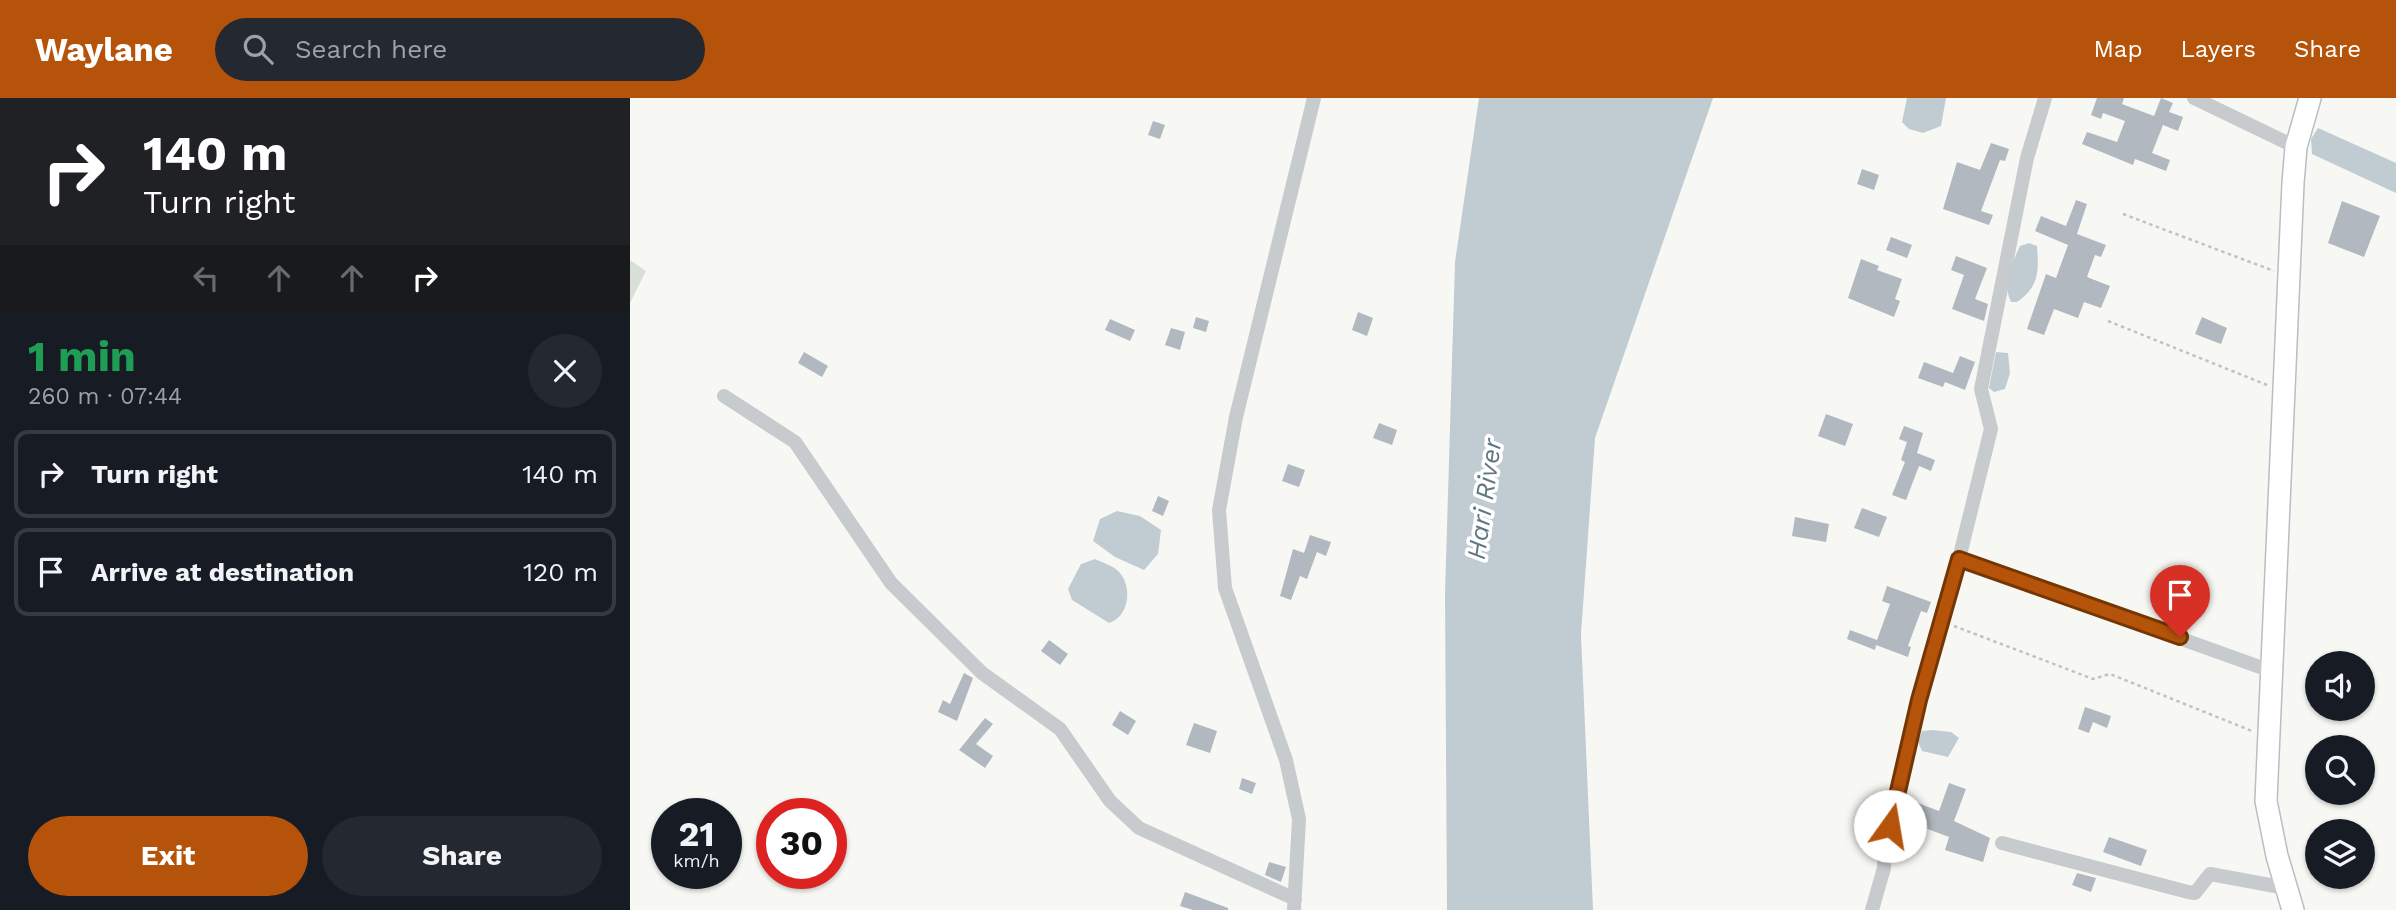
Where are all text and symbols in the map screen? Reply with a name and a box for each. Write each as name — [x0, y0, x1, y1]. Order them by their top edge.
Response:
search box — [215, 18, 705, 81]
text: Waylane — [35, 30, 173, 69]
icon: search — [239, 30, 277, 68]
text: Search here — [295, 34, 447, 64]
text: Map — [2094, 35, 2142, 63]
text: Layers — [2180, 35, 2256, 63]
text: Share — [2294, 35, 2361, 63]
text: 140 m — [143, 124, 287, 182]
icon: right — [28, 126, 119, 217]
text: Turn right — [143, 183, 295, 221]
icon: left — [187, 259, 225, 297]
icon: ahead — [260, 259, 298, 297]
icon: ahead — [333, 259, 371, 297]
icon: right — [406, 259, 444, 297]
text: 1 min — [28, 332, 136, 381]
button: close — [528, 334, 602, 408]
text: 260 m · 07:44 — [28, 383, 182, 410]
water label: Hari River — [1461, 436, 1507, 561]
icon: right — [32, 455, 70, 493]
text: Turn right — [91, 459, 218, 489]
text: 140 m — [522, 459, 598, 489]
icon: arrive — [32, 553, 70, 591]
text: Arrive at destination — [91, 557, 354, 587]
text: 120 m — [523, 557, 598, 587]
pin — [2150, 565, 2210, 637]
icon: arrive — [2161, 576, 2199, 614]
map controls — [2305, 651, 2375, 889]
button: sound — [2305, 651, 2375, 721]
button: search — [2305, 735, 2375, 805]
position arrow — [1853, 789, 1927, 863]
speed limit sign: 30 — [756, 798, 847, 889]
text: 21 — [679, 813, 714, 855]
button: Exit — [28, 816, 308, 896]
button: Share — [322, 816, 602, 896]
button: layers — [2305, 819, 2375, 889]
text: km/h — [673, 850, 720, 871]

